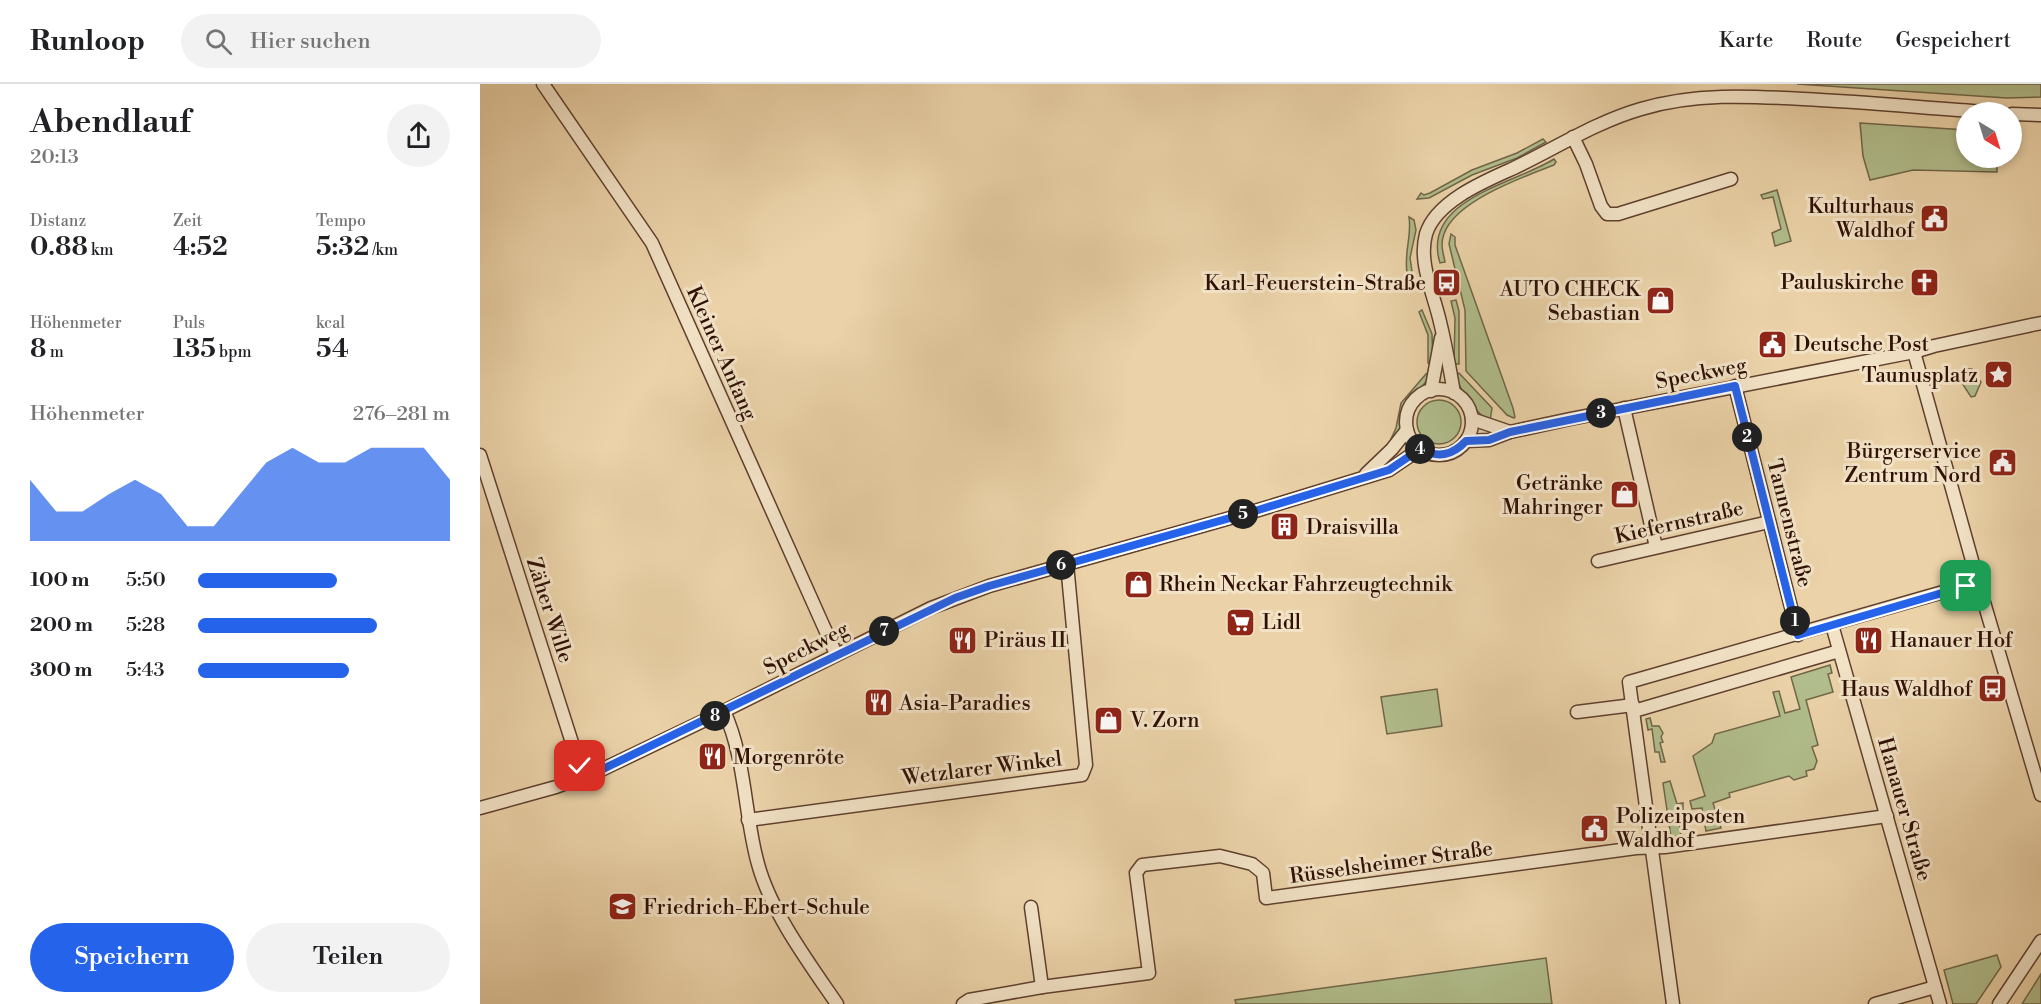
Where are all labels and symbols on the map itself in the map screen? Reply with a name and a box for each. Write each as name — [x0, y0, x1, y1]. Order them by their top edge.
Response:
north arrow — [1956, 102, 2022, 168]
place label: Kulturhaus Waldhof — [1808, 194, 1915, 244]
public building icon: Kulturhaus Waldhof — [1919, 202, 1951, 234]
church icon: Pauluskirche — [1909, 266, 1941, 298]
bus stop icon: Karl-Feuerstein-Straße — [1431, 267, 1463, 299]
place label: Pauluskirche — [1780, 270, 1904, 296]
place label: Karl-Feuerstein-Straße — [1204, 271, 1426, 297]
place label: AUTO CHECK Sebastian — [1499, 277, 1642, 327]
street label: Kleiner Anfang — [680, 282, 762, 425]
shop icon: AUTO CHECK Sebastian — [1645, 285, 1677, 317]
public building icon: Deutsche Post — [1757, 328, 1789, 360]
place label: Deutsche Post — [1794, 332, 1930, 358]
street label: Speckweg — [1653, 352, 1749, 396]
place icon: Taunusplatz — [1983, 359, 2015, 391]
place label: Taunusplatz — [1862, 363, 1978, 389]
pin: 3 — [1586, 398, 1616, 428]
pin: 2 — [1732, 422, 1762, 452]
pin: 4 — [1405, 434, 1435, 464]
place label: Bürgerservice Zentrum Nord — [1844, 439, 1981, 489]
public building icon: Bürgerservice Zentrum Nord — [1986, 447, 2018, 479]
street label: Tannenstraße — [1761, 456, 1818, 590]
place label: Getränke Mahringer — [1502, 471, 1603, 521]
shop icon: Getränke Mahringer — [1608, 479, 1640, 511]
street label: Kiefernstraße — [1612, 496, 1746, 550]
pin: 5 — [1228, 499, 1258, 529]
building icon: Draisvilla — [1269, 511, 1301, 543]
place label: Draisvilla — [1306, 515, 1399, 541]
pin: 6 — [1046, 550, 1076, 580]
street label: Zäher Wille — [520, 554, 578, 666]
pin — [1940, 560, 1991, 611]
shop icon: Rhein Neckar Fahrzeugtechnik — [1122, 568, 1154, 600]
place label: Rhein Neckar Fahrzeugtechnik — [1159, 572, 1453, 598]
supermarket icon: Lidl — [1225, 606, 1257, 638]
pin: 1 — [1780, 606, 1810, 636]
place label: Lidl — [1262, 610, 1301, 636]
street label: Speckweg — [759, 616, 854, 681]
pin: 7 — [869, 616, 899, 646]
restaurant icon: Piräus II — [947, 624, 979, 656]
restaurant icon: Hanauer Hof — [1853, 624, 1885, 656]
place label: Piräus II — [984, 628, 1066, 654]
place label: Hanauer Hof — [1890, 628, 2014, 654]
bus stop icon: Haus Waldhof — [1977, 673, 2009, 705]
place label: Haus Waldhof — [1841, 677, 1973, 703]
restaurant icon: Asia-Paradies — [862, 687, 894, 719]
place label: Asia-Paradies — [898, 691, 1031, 717]
pin: 8 — [700, 701, 730, 731]
shop icon: V. Zorn — [1093, 704, 1125, 736]
place label: V. Zorn — [1129, 708, 1200, 734]
street label: Hanauer Straße — [1871, 735, 1937, 884]
pin — [554, 740, 605, 791]
restaurant icon: Morgenröte — [696, 741, 728, 773]
place label: Morgenröte — [733, 745, 844, 771]
street label: Wetzlarer Winkel — [900, 746, 1064, 792]
place label: Polizeiposten Waldhof — [1615, 804, 1746, 854]
public building icon: Polizeiposten Waldhof — [1579, 812, 1611, 844]
street label: Rüsselsheimer Straße — [1288, 836, 1494, 890]
school or university icon: Friedrich-Ebert-Schule — [606, 891, 638, 923]
place label: Friedrich-Ebert-Schule — [643, 895, 870, 921]

